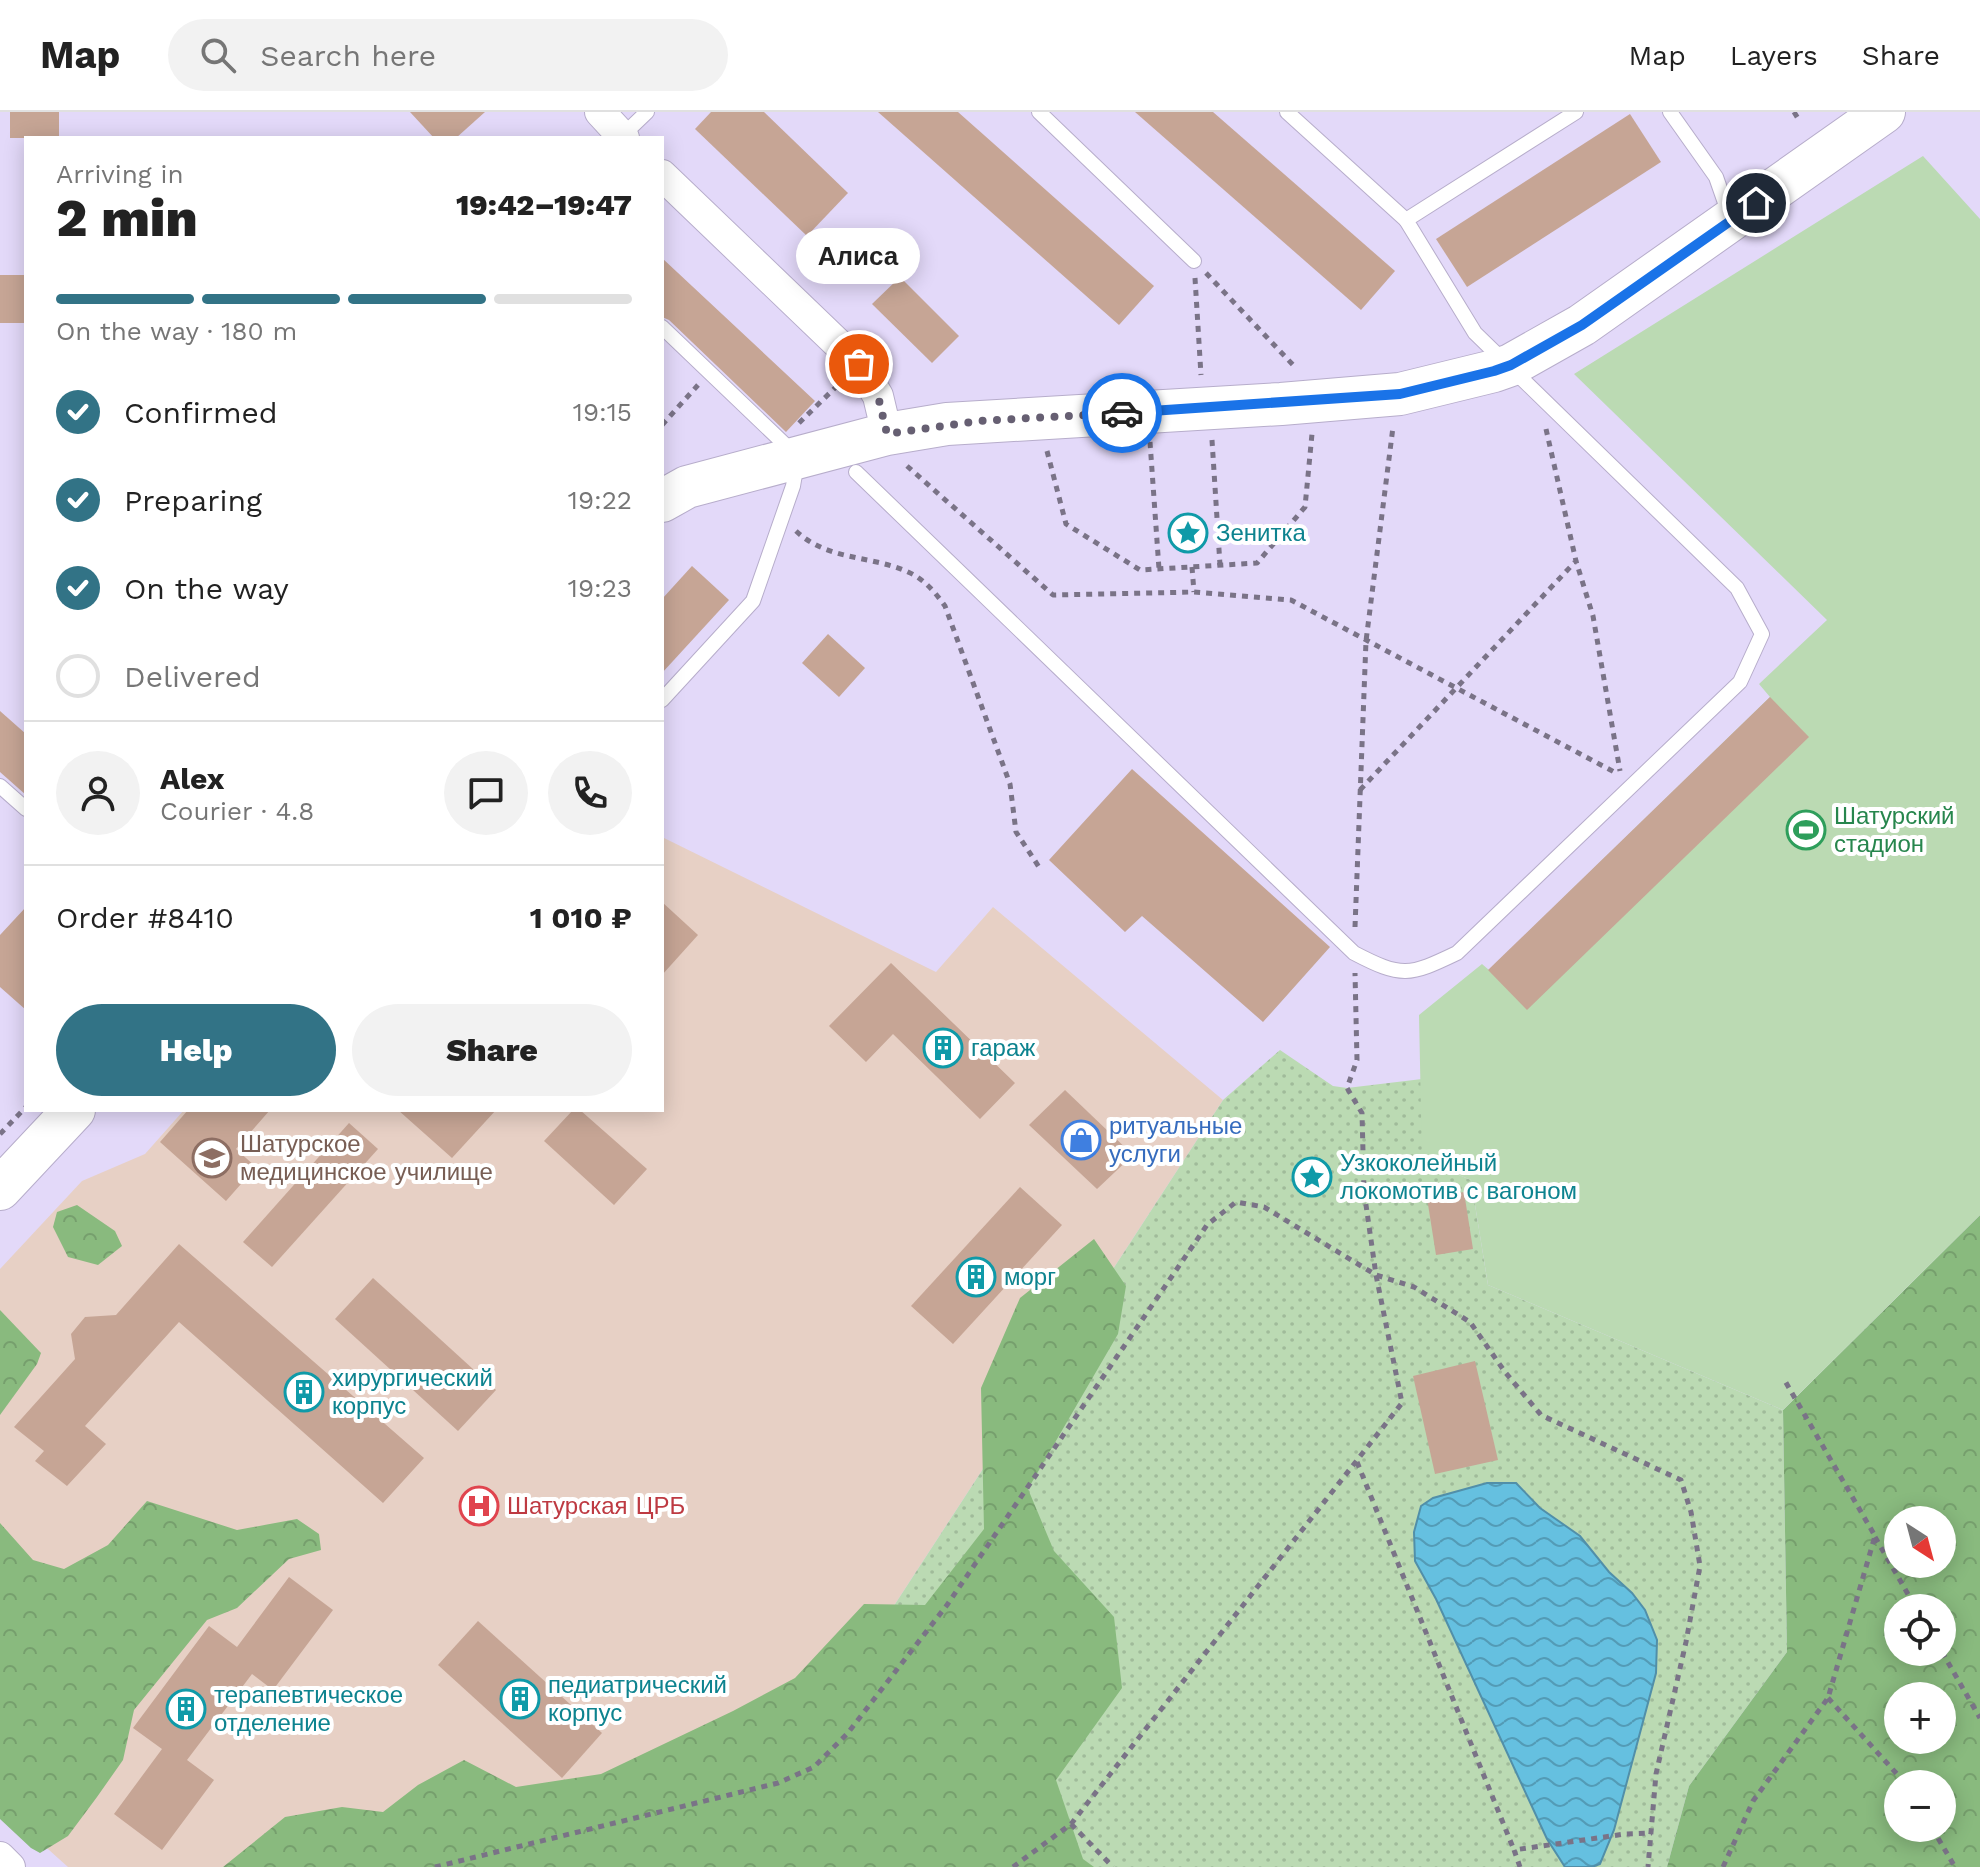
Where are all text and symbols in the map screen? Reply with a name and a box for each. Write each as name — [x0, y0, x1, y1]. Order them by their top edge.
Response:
search box — [168, 19, 728, 91]
text: Map — [40, 33, 120, 77]
icon: search — [196, 33, 240, 77]
text: Search here — [260, 38, 436, 73]
text: Map — [1629, 39, 1686, 72]
text: Layers — [1730, 39, 1818, 72]
text: Share — [1862, 39, 1940, 72]
text: Arriving in — [56, 159, 184, 189]
pin — [1722, 169, 1790, 237]
icon: home — [1734, 181, 1778, 225]
text: 19:42–19:47 — [456, 187, 632, 222]
text: 2 min — [56, 188, 198, 249]
callout: Алиса — [797, 228, 921, 284]
text: Алиса — [818, 241, 898, 271]
text: On the way · 180 m — [56, 316, 297, 346]
pin — [825, 330, 893, 398]
icon: bag — [837, 342, 881, 386]
courier — [1082, 373, 1162, 453]
icon: check — [56, 390, 100, 434]
icon: car — [1100, 391, 1144, 435]
text: Confirmed — [124, 395, 278, 430]
text: 19:15 — [573, 397, 632, 427]
icon: check — [56, 478, 100, 522]
text: Preparing — [124, 483, 262, 518]
text: 19:22 — [568, 485, 632, 515]
place icon: Зенитка — [1167, 512, 1209, 554]
place label: Зенитка — [1216, 519, 1307, 547]
icon: check — [56, 566, 100, 610]
text: On the way — [124, 571, 289, 606]
text: 19:23 — [568, 573, 632, 603]
text: Delivered — [124, 659, 261, 694]
button: person — [56, 751, 140, 835]
button: chat — [444, 751, 528, 835]
button: phone — [548, 751, 632, 835]
text: Alex — [160, 761, 224, 796]
text: Courier · 4.8 — [160, 796, 314, 826]
place label: Шатурский стадион — [1834, 802, 1954, 858]
sports icon: Шатурский стадион — [1785, 809, 1827, 851]
text: Order #8410 — [56, 900, 234, 935]
text: 1 010 ₽ — [530, 900, 632, 935]
button: Help — [56, 1004, 336, 1096]
button: Share — [352, 1004, 632, 1096]
building icon: гараж — [922, 1027, 964, 1069]
place label: гараж — [971, 1034, 1035, 1062]
place label: ритуальные услуги — [1109, 1112, 1242, 1168]
shop icon: ритуальные услуги — [1060, 1119, 1102, 1161]
place label: Шатурское медицинское училище — [240, 1130, 493, 1186]
school or university icon: Шатурское медицинское училище — [191, 1137, 233, 1179]
place label: Узкоколейный локомотив с вагоном — [1340, 1149, 1577, 1205]
place icon: Узкоколейный локомотив с вагоном — [1291, 1156, 1333, 1198]
building icon: морг — [955, 1256, 997, 1298]
place label: морг — [1004, 1263, 1056, 1291]
place label: хирургический корпус — [332, 1364, 493, 1420]
building icon: хирургический корпус — [283, 1371, 325, 1413]
hospital icon: Шатурская ЦРБ — [458, 1485, 500, 1527]
place label: Шатурская ЦРБ — [507, 1492, 685, 1520]
north arrow — [1884, 1506, 1956, 1578]
map controls — [1884, 1506, 1956, 1842]
button: locate — [1884, 1594, 1956, 1666]
place label: педиатрический корпус — [548, 1671, 727, 1727]
building icon: педиатрический корпус — [499, 1678, 541, 1720]
place label: терапевтическое отделение — [214, 1681, 403, 1737]
button: + — [1884, 1682, 1956, 1754]
building icon: терапевтическое отделение — [165, 1688, 207, 1730]
button: − — [1884, 1770, 1956, 1842]

